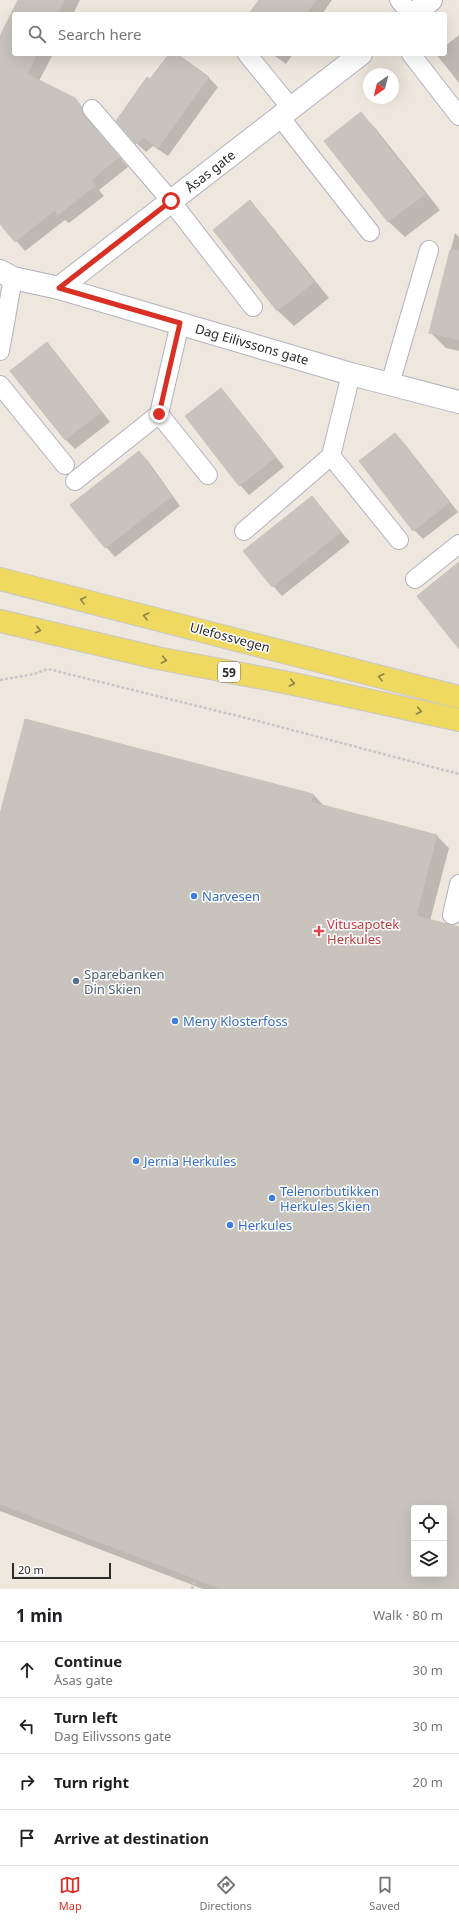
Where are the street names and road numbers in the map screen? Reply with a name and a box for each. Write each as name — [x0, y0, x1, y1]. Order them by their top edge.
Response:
street label: Åsas gate — [181, 146, 239, 196]
street label: Dag Eilivssons gate — [193, 319, 311, 369]
street label: Ulefossvegen — [188, 618, 272, 656]
road number: 59 — [218, 662, 240, 682]

